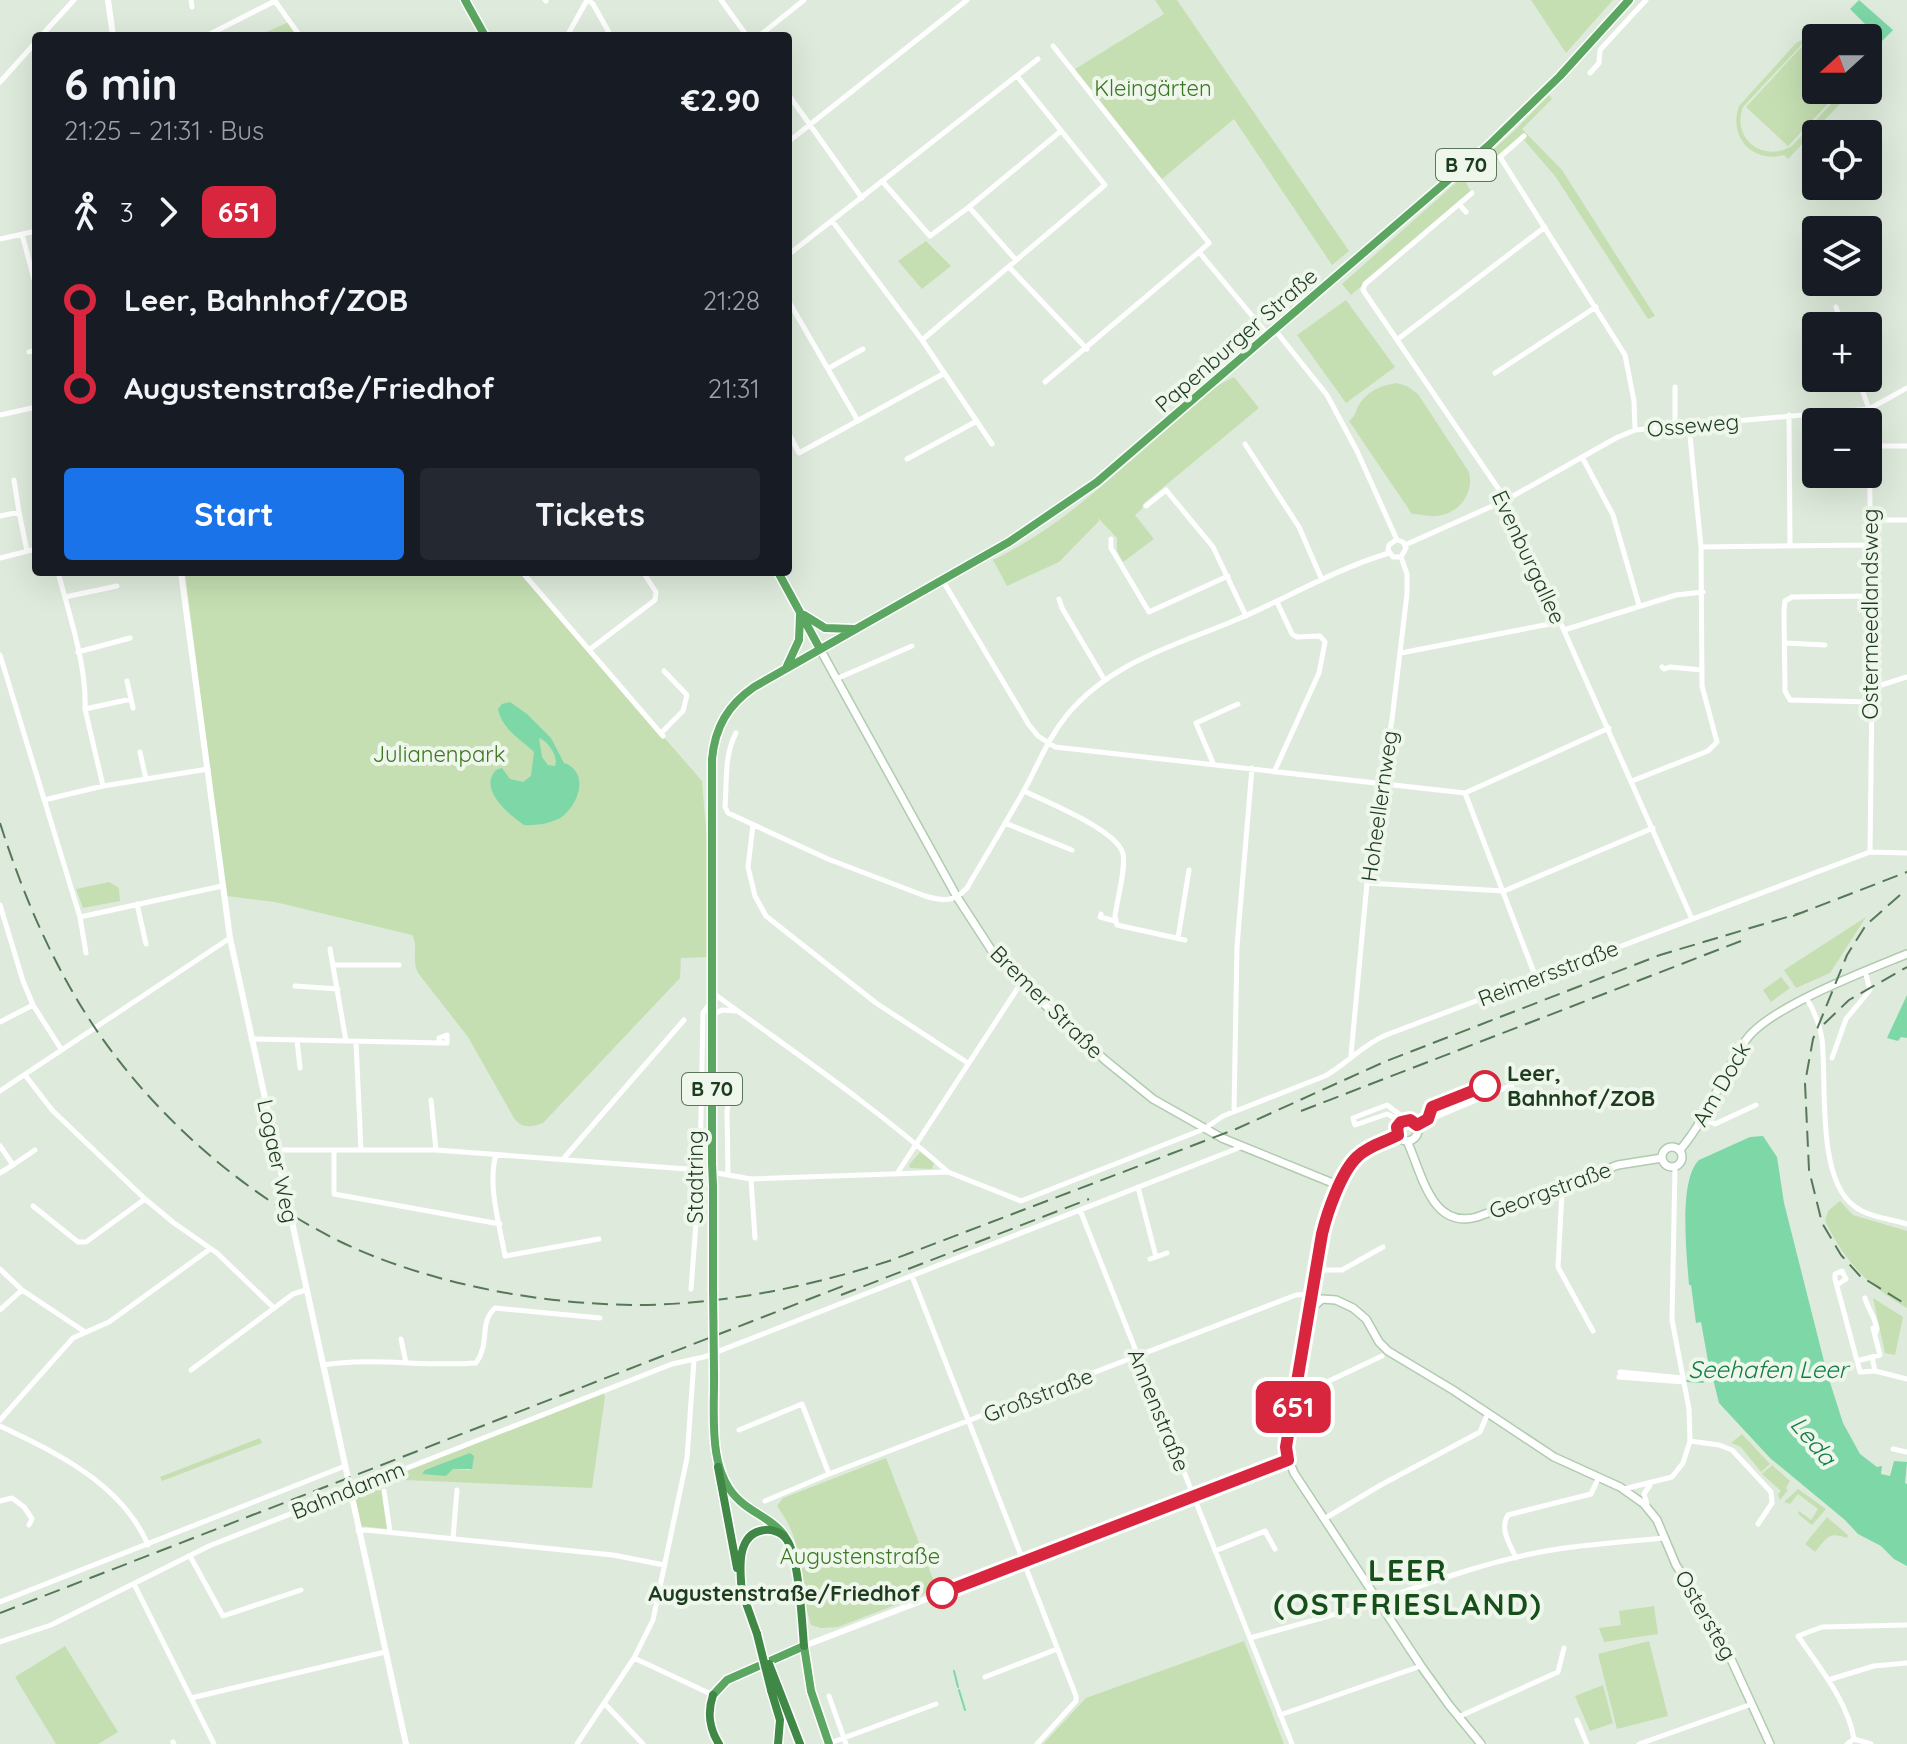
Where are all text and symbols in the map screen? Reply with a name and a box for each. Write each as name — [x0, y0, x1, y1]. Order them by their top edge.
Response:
north arrow — [1802, 24, 1882, 104]
map controls — [1802, 24, 1882, 488]
text: 6 min — [64, 56, 178, 111]
park label: Kleingärten — [1094, 74, 1212, 102]
text: €2.90 — [681, 81, 760, 119]
text: 21:25 – 21:31 · Bus — [64, 114, 264, 147]
button: locate — [1802, 120, 1882, 200]
road number: B 70 — [1436, 149, 1496, 181]
icon: walk — [64, 190, 108, 234]
icon: forward — [146, 190, 190, 234]
text: 651 — [218, 194, 260, 229]
text: 3 — [120, 196, 134, 229]
button: layers — [1802, 216, 1882, 296]
street label: Papenburger Straße — [1149, 262, 1323, 418]
text: Leer, Bahnhof/ZOB — [124, 281, 408, 319]
text: 21:28 — [703, 284, 760, 317]
button: + — [1802, 312, 1882, 392]
text: Augustenstraße/Friedhof — [124, 369, 494, 407]
text: 21:31 — [708, 372, 760, 405]
street label: Osseweg — [1646, 407, 1740, 443]
button: − — [1802, 408, 1882, 488]
button: Start — [64, 468, 404, 560]
button: Tickets — [420, 468, 760, 560]
street label: Evenburgallee — [1486, 486, 1572, 628]
street label: Ostermeedlandsweg — [1856, 508, 1884, 720]
street label: Hoheellernweg — [1355, 728, 1403, 884]
park label: Julianenpark — [373, 740, 505, 768]
street label: Reimersstraße — [1474, 933, 1622, 1013]
street label: Bremer Straße — [984, 939, 1110, 1065]
street label: Am Dock — [1686, 1037, 1756, 1131]
place label: Leer, Bahnhof/ZOB — [1507, 1059, 1655, 1112]
marker: Leer, Bahnhof/ZOB — [1470, 1071, 1500, 1101]
road number: B 70 — [682, 1073, 742, 1105]
street label: Logaer Weg — [251, 1097, 305, 1225]
street label: Stadtring — [681, 1130, 709, 1224]
street label: Georgstraße — [1485, 1155, 1615, 1225]
street label: Annenstraße — [1122, 1345, 1196, 1475]
water label: Seehafen Leer — [1688, 1354, 1851, 1384]
street label: Großstraße — [979, 1361, 1097, 1429]
line badge: 651 — [1247, 1381, 1339, 1433]
text: 651 — [1272, 1389, 1314, 1424]
water label: Leda — [1784, 1409, 1844, 1472]
street label: Bahndamm — [287, 1455, 409, 1525]
park label: Augustenstraße — [780, 1542, 940, 1570]
district label: LEER (OSTFRIESLAND) — [1273, 1551, 1543, 1623]
street label: Ostersteg — [1669, 1565, 1743, 1665]
marker: Augustenstraße/Friedhof — [927, 1578, 957, 1608]
place label: Augustenstraße/Friedhof — [648, 1579, 920, 1607]

